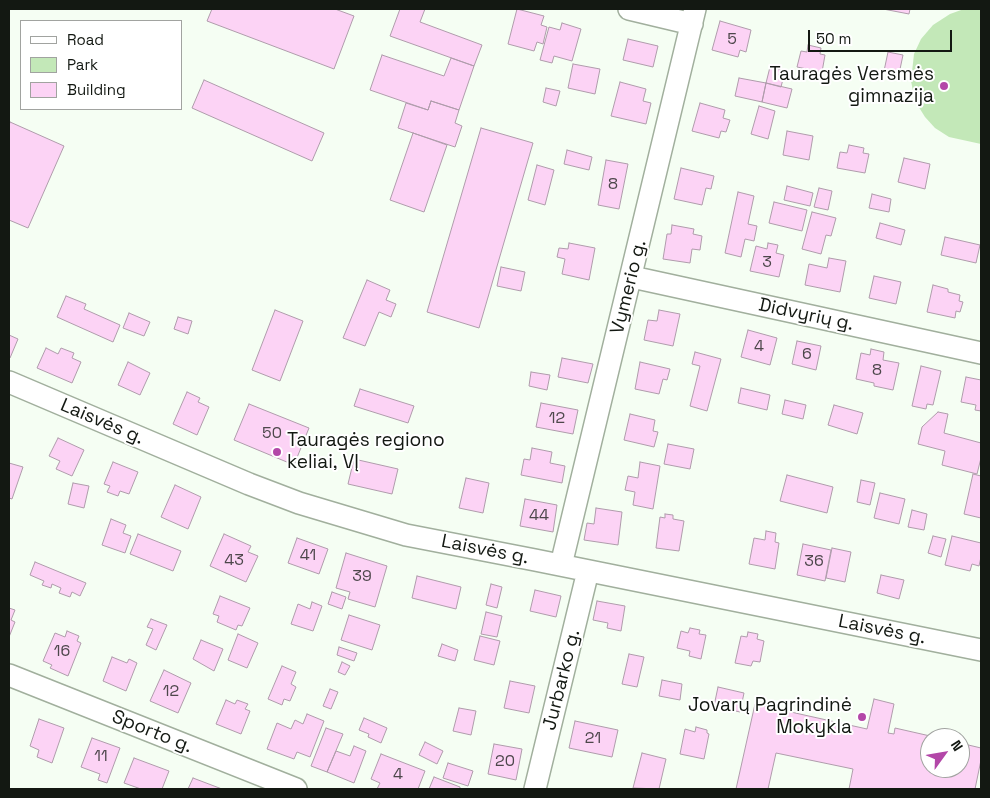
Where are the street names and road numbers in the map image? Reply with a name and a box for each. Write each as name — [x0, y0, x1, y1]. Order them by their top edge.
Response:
street label: Vymerio g. — [606, 238, 652, 336]
street label: Didvyrių g. — [756, 294, 856, 336]
street label: Laisvės g. — [57, 394, 147, 450]
street label: Laisvės g. — [439, 530, 531, 570]
street label: Laisvės g. — [836, 610, 928, 650]
street label: Jurbarko g. — [538, 627, 586, 733]
street label: Sporto g. — [108, 706, 196, 758]

